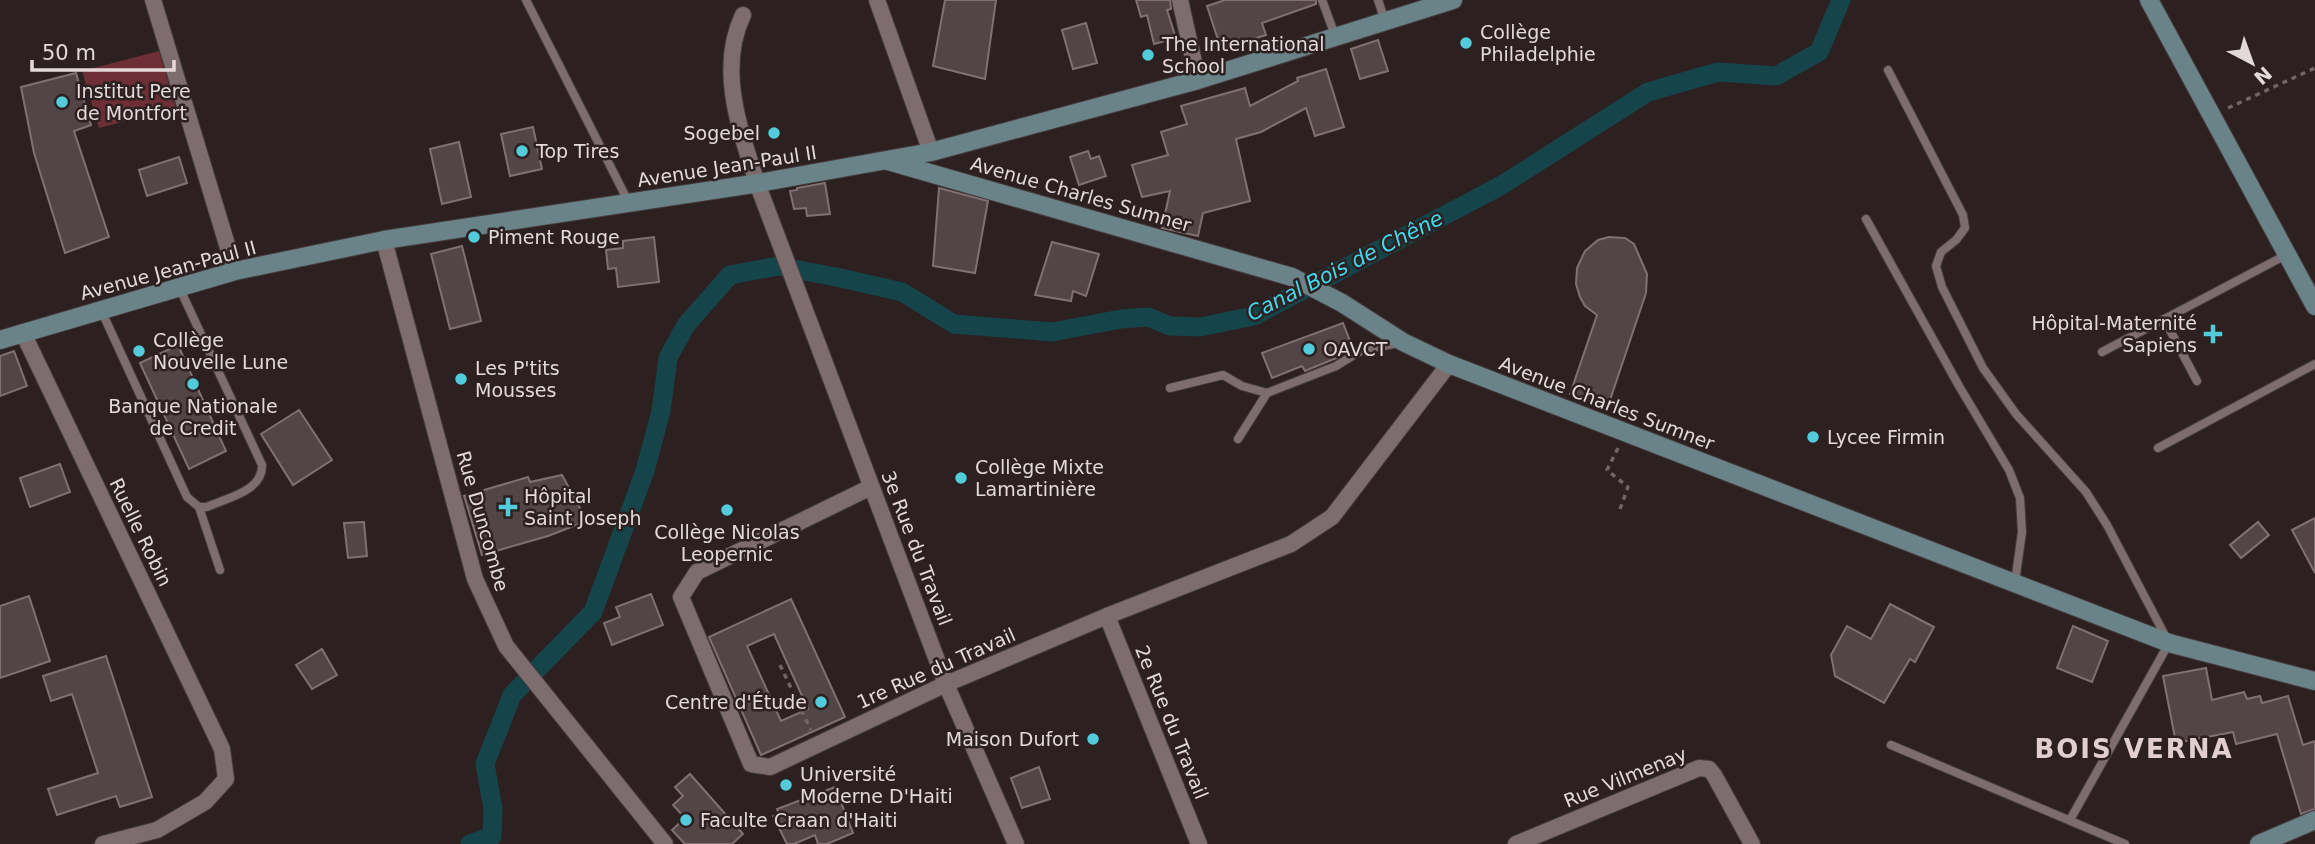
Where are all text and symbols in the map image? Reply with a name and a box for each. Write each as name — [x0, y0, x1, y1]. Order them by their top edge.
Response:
place label: Collège Philadelphie — [1480, 21, 1596, 65]
scale bar — [32, 28, 173, 72]
north arrow — [2217, 28, 2287, 98]
place label: The International School — [1161, 33, 1325, 77]
marker: Collège Philadelphie — [1458, 35, 1474, 51]
text: 50 m — [42, 41, 96, 65]
marker: The International School — [1140, 47, 1156, 63]
text: N — [2250, 62, 2276, 89]
place label: Institut Pere de Montfort — [76, 80, 191, 124]
marker: Institut Pere de Montfort — [54, 94, 70, 110]
place label: Sogebel — [684, 122, 760, 144]
marker: Sogebel — [766, 125, 782, 141]
place label: Top Tires — [535, 140, 619, 162]
street label: Avenue Jean-Paul II — [636, 141, 818, 191]
marker: Top Tires — [514, 143, 530, 159]
street label: Avenue Charles Sumner — [968, 152, 1194, 236]
water label: Canal Bois de Chêne — [1243, 206, 1447, 326]
place label: Piment Rouge — [488, 226, 620, 248]
marker: Piment Rouge — [466, 229, 482, 245]
street label: Avenue Jean-Paul II — [78, 236, 258, 304]
place label: Hôpital-Maternité Sapiens — [2031, 312, 2197, 356]
marker: Hôpital-Maternité Sapiens — [2203, 324, 2223, 344]
place label: Collège Nouvelle Lune — [153, 329, 288, 373]
place label: OAVCT — [1323, 338, 1388, 360]
marker: OAVCT — [1301, 341, 1317, 357]
marker: Collège Nouvelle Lune — [131, 343, 147, 359]
street label: Avenue Charles Sumner — [1496, 352, 1718, 454]
place label: Les P'tits Mousses — [475, 357, 560, 401]
marker: Les P'tits Mousses — [453, 371, 469, 387]
marker: Banque Nationale de Credit — [185, 376, 201, 392]
place label: Banque Nationale de Credit — [108, 395, 278, 439]
place label: Lycee Firmin — [1827, 426, 1945, 448]
marker: Lycee Firmin — [1805, 429, 1821, 445]
street label: Rue Duncombe — [452, 448, 514, 594]
place label: Collège Mixte Lamartinière — [975, 456, 1104, 500]
street label: 3e Rue du Travail — [877, 468, 957, 628]
marker: Collège Mixte Lamartinière — [953, 470, 969, 486]
street label: Ruelle Robin — [105, 474, 177, 590]
place label: Hôpital Saint Joseph — [524, 485, 641, 529]
marker: Hôpital Saint Joseph — [498, 497, 518, 517]
marker: Collège Nicolas Leopernic — [719, 502, 735, 518]
place label: Collège Nicolas Leopernic — [654, 521, 800, 565]
street label: 1re Rue du Travail — [853, 623, 1019, 713]
street label: 2e Rue du Travail — [1131, 642, 1213, 802]
place label: Centre d'Étude — [665, 691, 807, 713]
marker: Centre d'Étude — [813, 694, 829, 710]
place label: Maison Dufort — [946, 728, 1079, 750]
marker: Maison Dufort — [1085, 731, 1101, 747]
district label: BOIS VERNA — [2034, 734, 2234, 764]
street label: Rue Vilmenay — [1560, 742, 1690, 812]
place label: Université Moderne D'Haiti — [800, 763, 953, 807]
marker: Université Moderne D'Haiti — [778, 777, 794, 793]
place label: Faculte Craan d'Haiti — [700, 809, 897, 831]
marker: Faculte Craan d'Haiti — [678, 812, 694, 828]

